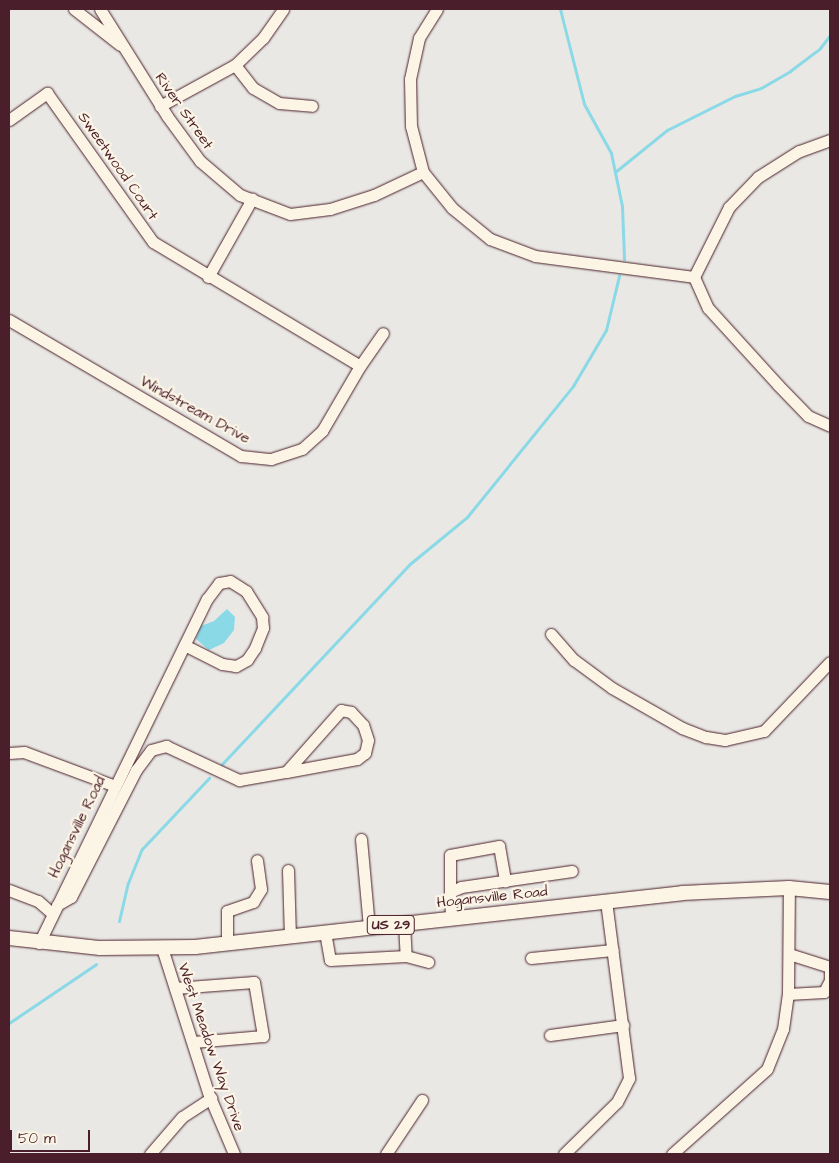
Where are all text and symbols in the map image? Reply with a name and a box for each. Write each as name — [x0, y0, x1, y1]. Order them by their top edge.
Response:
street label: River Street — [151, 69, 217, 153]
street label: Sweetwood Court — [74, 109, 162, 223]
street label: Windstream Drive — [137, 372, 253, 448]
street label: Hogansville Road — [45, 773, 109, 881]
street label: Hogansville Road — [436, 882, 548, 912]
road number: US 29 — [366, 914, 416, 936]
street label: West Meadow Way Drive — [174, 961, 248, 1133]
scale bar — [12, 1120, 92, 1152]
text: 50 m — [18, 1128, 56, 1149]

